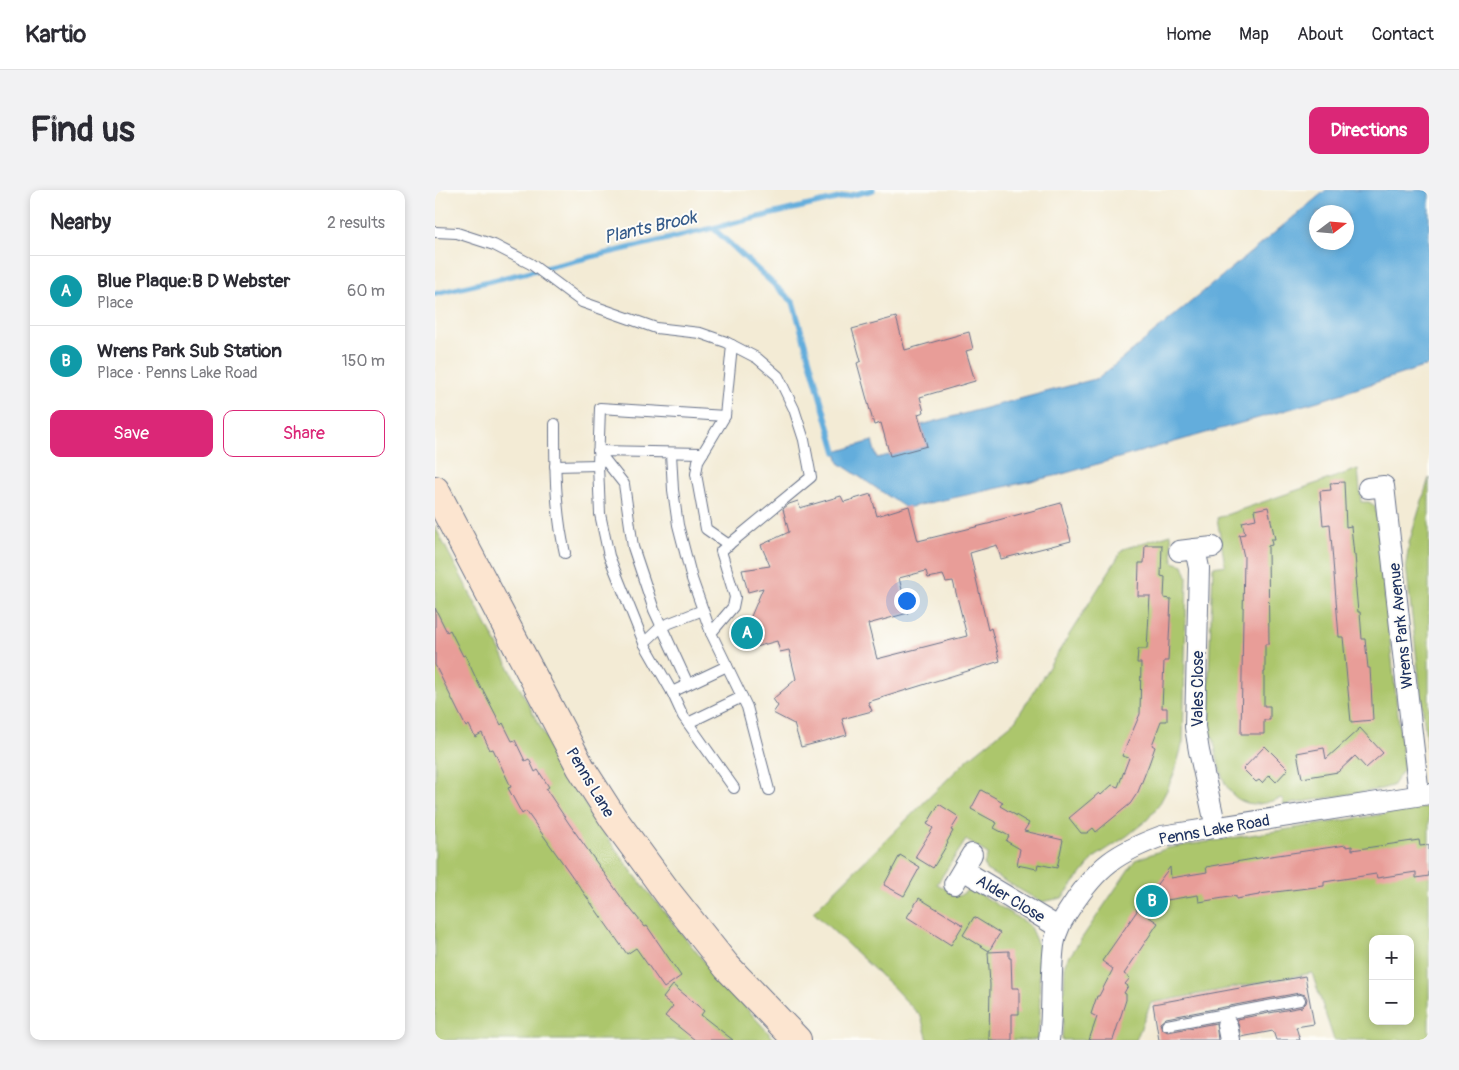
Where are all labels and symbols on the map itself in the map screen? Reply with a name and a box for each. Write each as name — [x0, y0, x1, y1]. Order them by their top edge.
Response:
water label: Plants Brook — [602, 205, 700, 249]
north arrow — [1309, 205, 1354, 250]
street label: Wrens Park Avenue — [1384, 562, 1418, 690]
your location — [894, 588, 920, 614]
pin: A — [731, 614, 763, 652]
street label: Vales Close — [1188, 651, 1208, 727]
street label: Penns Lane — [562, 744, 619, 821]
street label: Penns Lake Road — [1157, 810, 1271, 850]
street label: Alder Close — [973, 871, 1049, 927]
pin: B — [1136, 882, 1168, 920]

